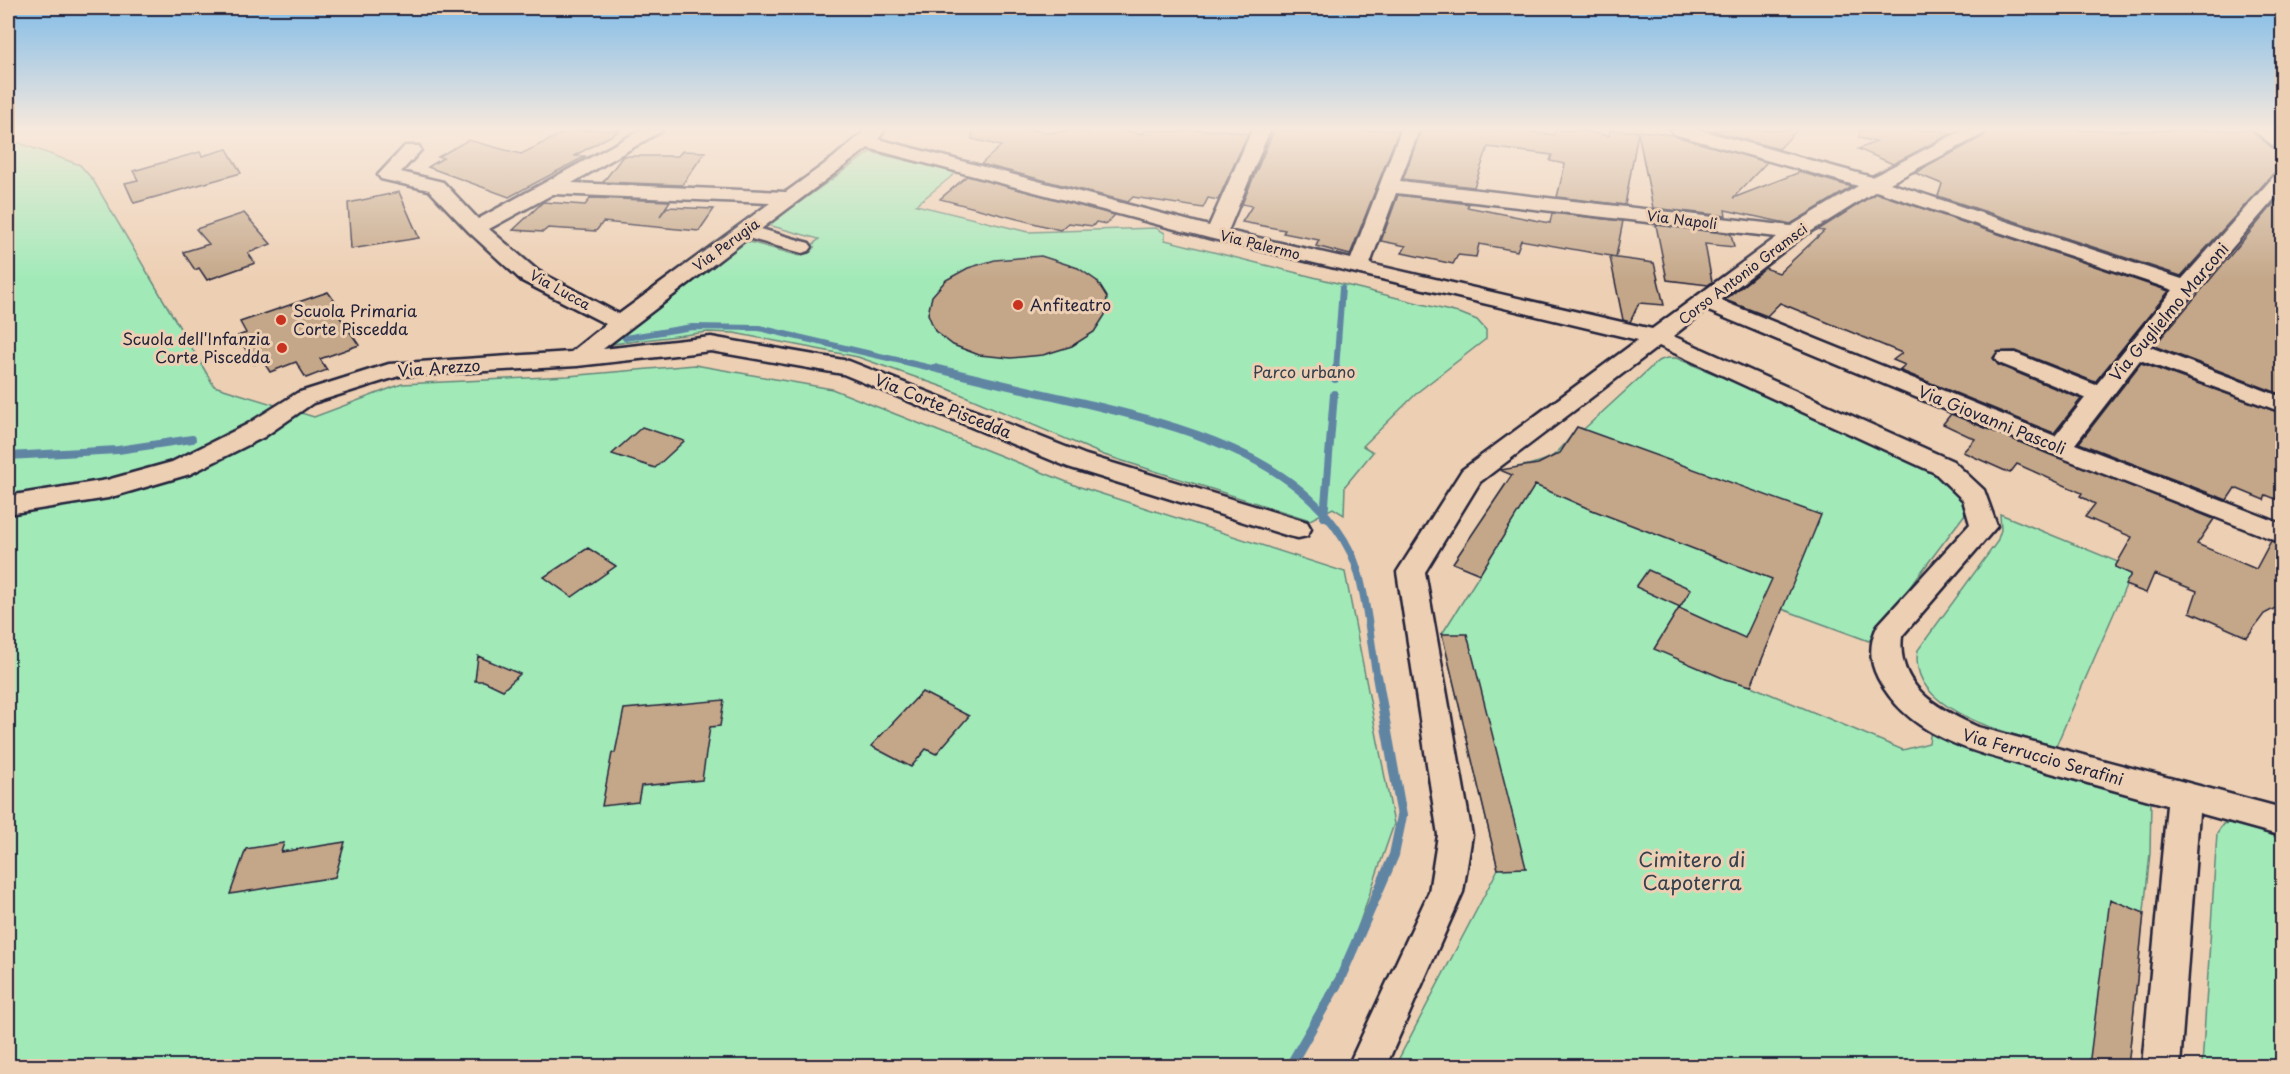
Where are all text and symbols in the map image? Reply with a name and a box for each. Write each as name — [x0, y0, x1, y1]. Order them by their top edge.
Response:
street label: Via Napoli — [1646, 205, 1718, 234]
street label: Via Perugia — [688, 213, 764, 276]
street label: Corso Antonio Gramsci — [1674, 218, 1812, 329]
street label: Via Palermo — [1218, 224, 1303, 265]
street label: Via Guglielmo Marconi — [2103, 237, 2233, 386]
street label: Via Lucca — [526, 264, 595, 315]
place label: Anfiteatro — [1030, 292, 1111, 316]
place label: Scuola Primaria Corte Piscedda — [293, 298, 417, 340]
marker: Anfiteatro — [1011, 298, 1025, 312]
marker: Scuola Primaria Corte Piscedda — [274, 313, 288, 327]
place label: Scuola dell'Infanzia Corte Piscedda — [122, 326, 270, 368]
marker: Scuola dell'Infanzia Corte Piscedda — [275, 341, 289, 355]
street label: Via Arezzo — [397, 352, 481, 382]
park label: Parco urbano — [1253, 359, 1355, 383]
street label: Via Corte Piscedda — [871, 367, 1015, 444]
street label: Via Giovanni Pascoli — [1915, 378, 2070, 460]
street label: Via Ferruccio Serafini — [1960, 722, 2127, 791]
park label: Cimitero di Capoterra — [1638, 844, 1746, 897]

